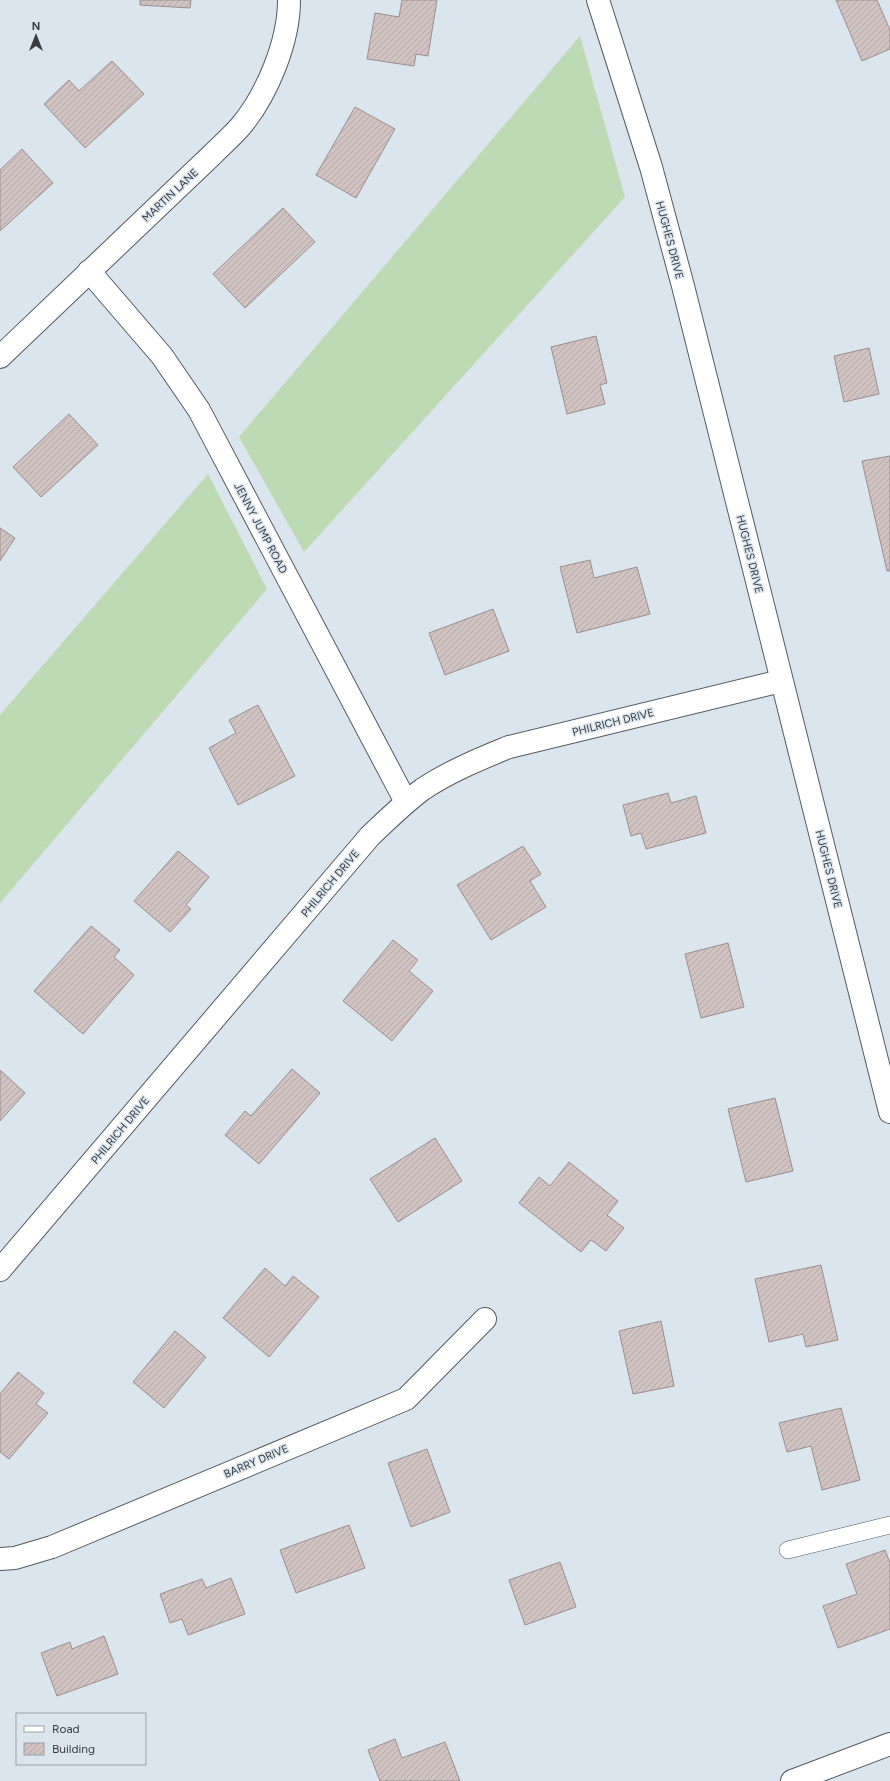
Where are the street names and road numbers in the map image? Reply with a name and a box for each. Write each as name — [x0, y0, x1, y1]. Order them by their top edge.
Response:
street label: MARTIN LANE — [140, 166, 201, 225]
street label: HUGHES DRIVE — [653, 200, 686, 281]
street label: JENNY JUMP ROAD — [231, 481, 290, 576]
street label: HUGHES DRIVE — [734, 514, 766, 595]
street label: PHILRICH DRIVE — [571, 706, 655, 739]
street label: HUGHES DRIVE — [813, 829, 845, 910]
street label: PHILRICH DRIVE — [299, 847, 362, 920]
street label: PHILRICH DRIVE — [89, 1094, 152, 1167]
street label: BARRY DRIVE — [222, 1442, 290, 1481]

